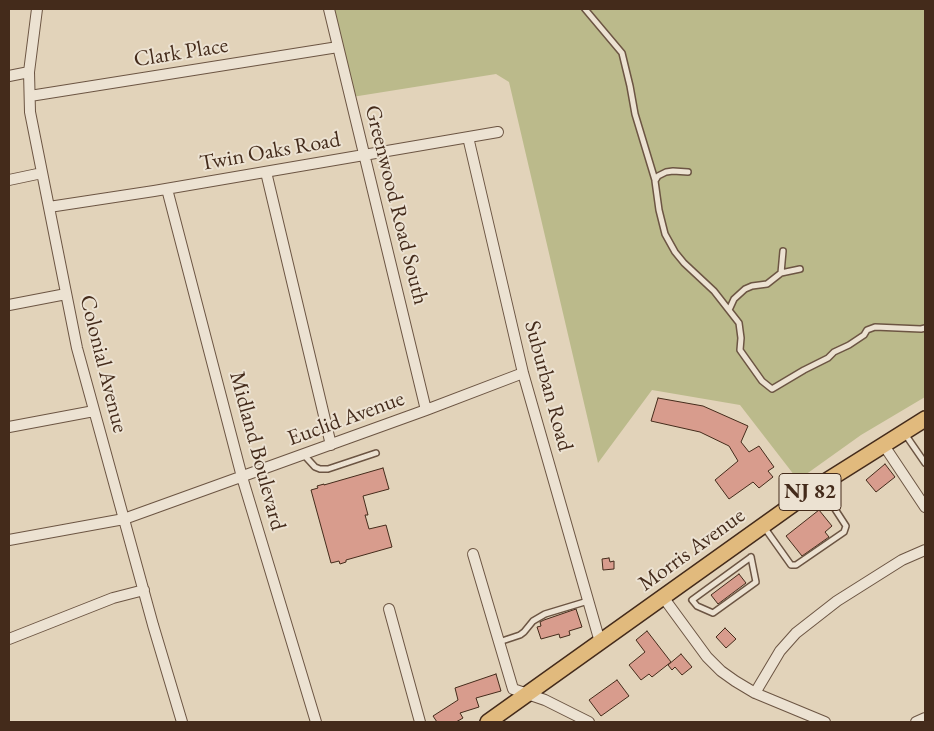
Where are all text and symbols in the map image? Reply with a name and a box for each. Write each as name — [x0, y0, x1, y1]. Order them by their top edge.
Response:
street label: Clark Place — [132, 33, 230, 73]
street label: Greenwood Road South — [358, 103, 434, 307]
street label: Twin Oaks Road — [198, 127, 342, 177]
street label: Colonial Avenue — [73, 292, 133, 436]
street label: Suburban Road — [518, 318, 578, 454]
street label: Midland Boulevard — [223, 369, 291, 533]
street label: Euclid Avenue — [284, 386, 408, 452]
road number: NJ 82 — [779, 474, 841, 511]
street label: Morris Avenue — [634, 503, 750, 597]

